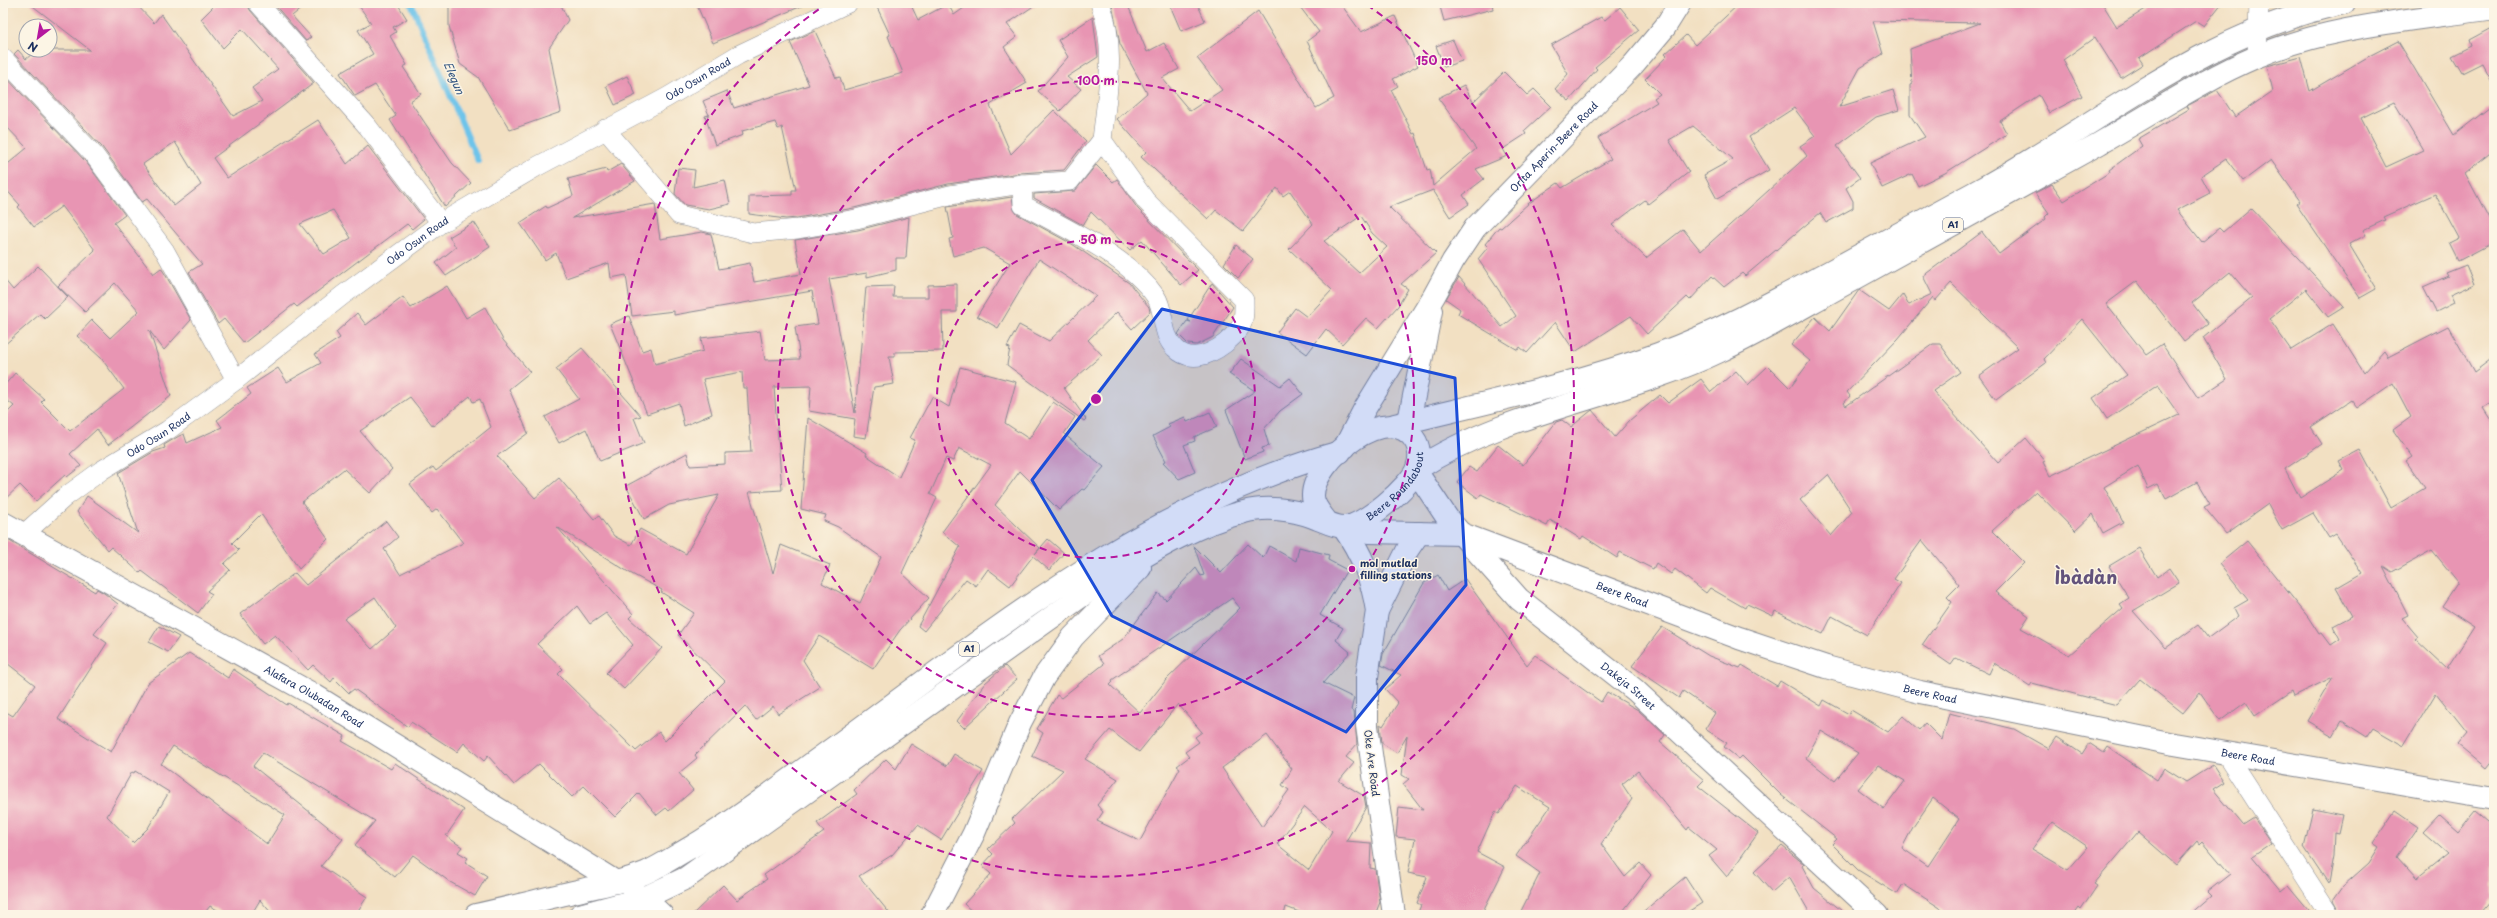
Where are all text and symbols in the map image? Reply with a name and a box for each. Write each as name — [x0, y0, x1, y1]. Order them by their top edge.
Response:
north arrow — [18, 18, 58, 58]
text: N — [24, 37, 41, 57]
text: 150 m — [1416, 51, 1452, 69]
street label: Odo Osun Road — [662, 53, 733, 104]
water label: Elegun — [440, 59, 470, 98]
text: 100 m — [1077, 71, 1115, 89]
street label: Orita Aperin-Beere Road — [1506, 98, 1601, 195]
street label: Odo Osun Road — [383, 212, 451, 268]
road number: A1 — [1943, 218, 1963, 232]
text: 50 m — [1080, 230, 1112, 248]
centre of rings — [1089, 392, 1103, 406]
street label: Odo Osun Road — [123, 408, 193, 461]
street label: Beere Roundabout — [1362, 452, 1426, 524]
place label: mol mutlad filling stations — [1360, 555, 1432, 582]
district label: Ìbàdàn — [2055, 563, 2117, 590]
marker: mol mutlad filling stations — [1347, 564, 1357, 574]
street label: Beere Road — [1594, 577, 1651, 610]
road number: A1 — [959, 642, 979, 656]
street label: Dakeja Street — [1598, 658, 1659, 713]
street label: Alafara Olubadan Road — [262, 661, 367, 731]
street label: Beere Road — [1902, 680, 1959, 706]
street label: Oke Are Road — [1361, 729, 1384, 797]
street label: Beere Road — [2220, 744, 2276, 768]

